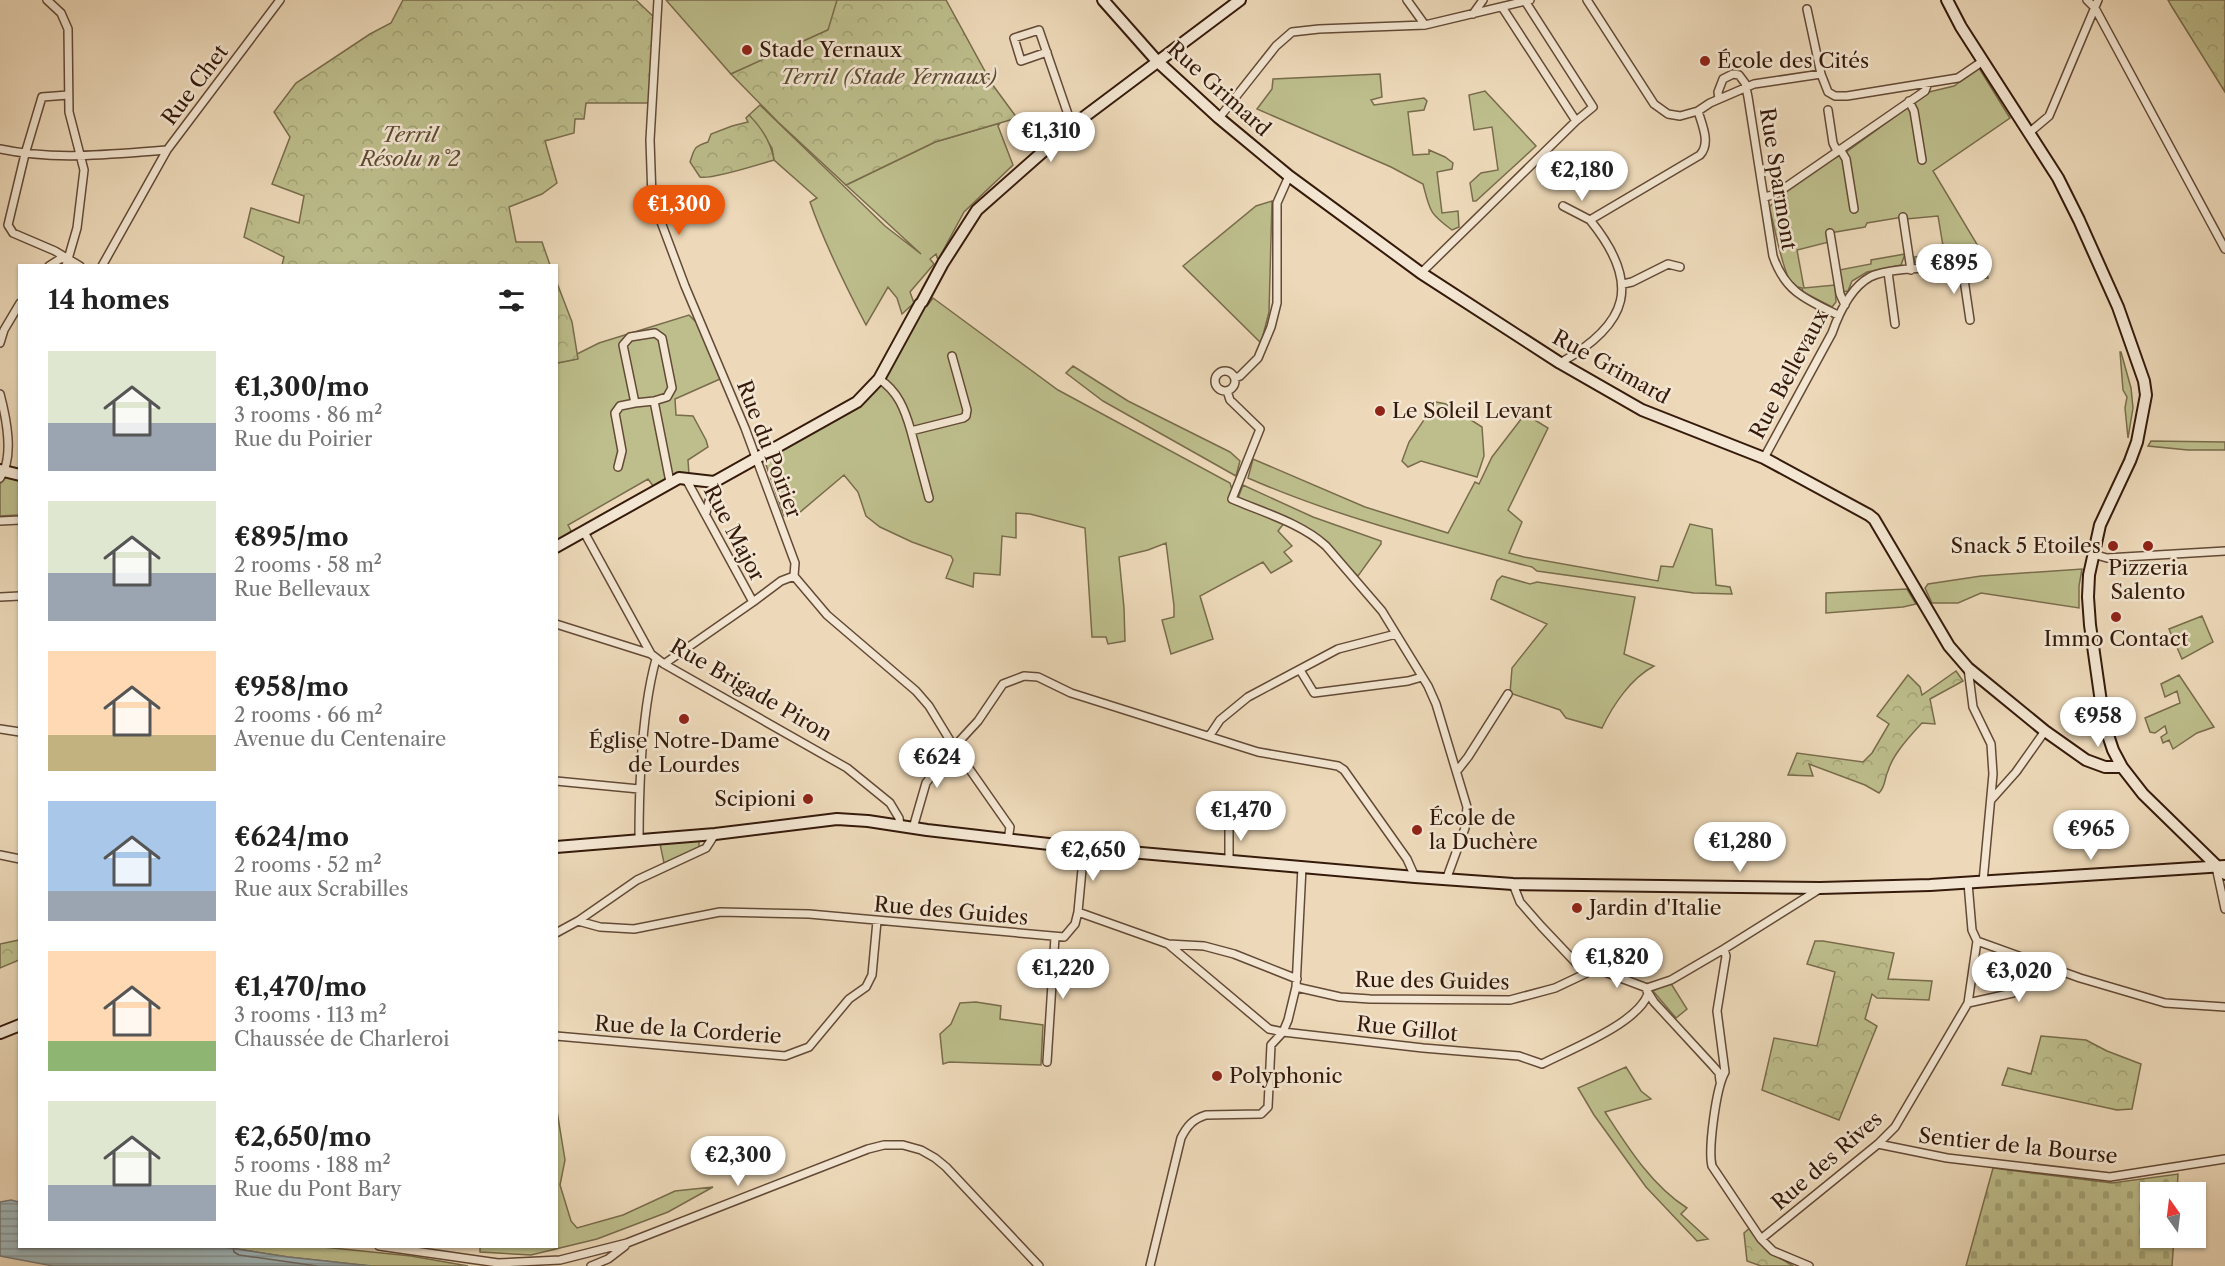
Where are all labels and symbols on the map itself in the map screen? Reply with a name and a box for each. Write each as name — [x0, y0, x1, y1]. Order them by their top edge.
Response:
street label: Rue Grimard — [1163, 36, 1276, 141]
place label: Stade Yernaux — [759, 37, 903, 62]
street label: Rue Chet — [156, 39, 233, 130]
marker: Stade Yernaux — [740, 43, 754, 57]
place label: École des Cités — [1717, 48, 1869, 73]
marker: École des Cités — [1698, 54, 1712, 68]
park label: Terril (Stade Yernaux) — [780, 64, 998, 89]
street label: Rue Sparmont — [1755, 106, 1802, 253]
pin: €1,310 — [1002, 112, 1100, 163]
park label: Terril Résolu n°2 — [358, 122, 461, 171]
pin: €2,180 — [1533, 151, 1631, 202]
pin: €1,300 — [630, 185, 728, 236]
pin: €895 — [1918, 244, 1990, 295]
street label: Rue Bellevaux — [1744, 304, 1834, 443]
street label: Rue Grimard — [1548, 324, 1674, 409]
street label: Rue du Poirier — [732, 376, 807, 521]
place label: Le Soleil Levant — [1392, 398, 1553, 423]
marker: Le Soleil Levant — [1373, 404, 1387, 418]
street label: Rue Major — [699, 480, 770, 585]
place label: Snack 5 Etoiles — [1951, 533, 2101, 558]
marker: Snack 5 Etoiles — [2106, 539, 2120, 553]
marker: Pizzeria Salento — [2141, 539, 2155, 553]
place label: Pizzeria Salento — [2108, 555, 2189, 604]
marker: Immo Contact — [2109, 610, 2123, 624]
place label: Immo Contact — [2044, 626, 2189, 651]
street label: Rue Brigade Piron — [666, 633, 837, 746]
pin: €958 — [2062, 697, 2134, 748]
marker: Église Notre-Dame de Lourdes — [677, 712, 691, 726]
place label: Église Notre-Dame de Lourdes — [589, 728, 779, 777]
pin: €624 — [901, 738, 973, 789]
place label: Scipioni — [714, 786, 796, 811]
pin: €1,470 — [1192, 791, 1290, 842]
marker: Scipioni — [801, 792, 815, 806]
place label: École de la Duchère — [1429, 805, 1538, 854]
pin: €965 — [2055, 810, 2127, 861]
pin: €1,280 — [1691, 822, 1789, 873]
marker: École de la Duchère — [1410, 823, 1424, 837]
pin: €2,650 — [1044, 831, 1142, 882]
street label: Rue des Guides — [873, 891, 1029, 930]
place label: Jardin d'Italie — [1586, 895, 1721, 920]
marker: Jardin d'Italie — [1570, 901, 1584, 915]
pin: €1,820 — [1568, 938, 1666, 989]
pin: €1,220 — [1014, 949, 1112, 1000]
pin: €3,020 — [1970, 952, 2068, 1003]
street label: Rue des Guides — [1354, 967, 1510, 994]
street label: Rue de la Corderie — [594, 1010, 782, 1049]
street label: Rue Gillot — [1355, 1011, 1460, 1046]
place label: Polyphonic — [1229, 1063, 1343, 1088]
marker: Polyphonic — [1210, 1069, 1224, 1083]
street label: Rue des Rives — [1766, 1106, 1887, 1215]
street label: Sentier de la Bourse — [1917, 1123, 2119, 1168]
pin: €2,300 — [689, 1136, 787, 1187]
north arrow — [2140, 1182, 2206, 1248]

